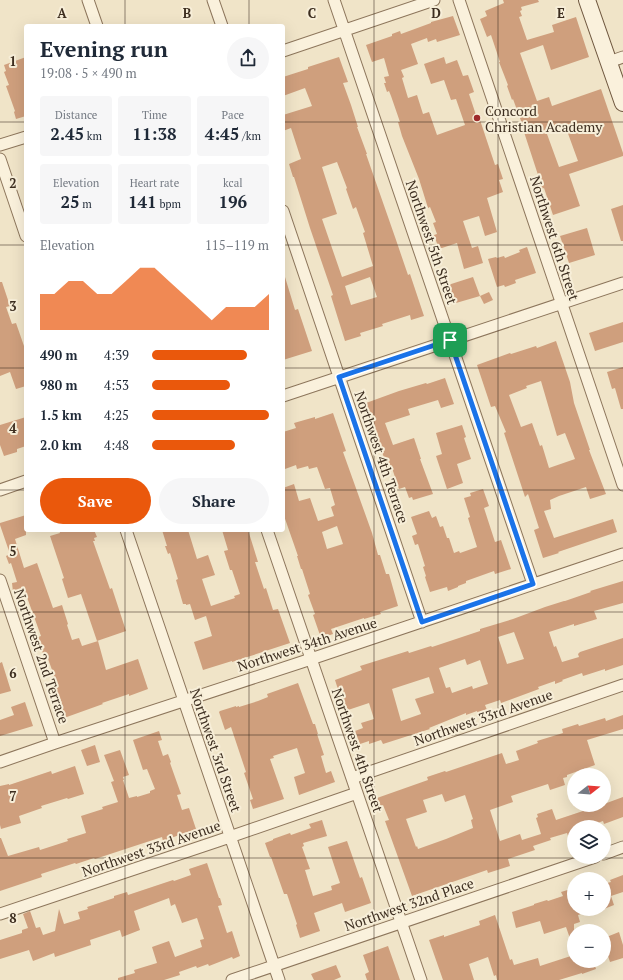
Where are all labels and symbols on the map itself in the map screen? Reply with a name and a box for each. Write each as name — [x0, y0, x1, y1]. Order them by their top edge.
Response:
text: A — [57, 4, 67, 22]
text: B — [183, 4, 191, 22]
text: C — [308, 4, 316, 22]
text: D — [431, 4, 441, 22]
text: E — [557, 4, 565, 22]
text: 1 — [9, 52, 17, 70]
place label: Concord Christian Academy — [485, 101, 603, 136]
marker: Concord Christian Academy — [472, 113, 482, 123]
street label: Northwest 6th Street — [526, 173, 584, 304]
text: 2 — [9, 174, 17, 192]
street label: Northwest 5th Street — [402, 177, 462, 307]
text: 3 — [9, 297, 17, 315]
pin — [433, 323, 467, 357]
street label: Northwest 4th Terrace — [350, 388, 414, 526]
text: 4 — [9, 419, 17, 437]
text: 5 — [9, 542, 17, 560]
street label: Northwest 2nd Terrace — [10, 586, 74, 726]
street label: Northwest 34th Avenue — [235, 612, 379, 676]
text: 6 — [9, 664, 17, 682]
street label: Northwest 33rd Avenue — [411, 684, 555, 750]
street label: Northwest 4th Street — [328, 685, 388, 815]
street label: Northwest 3rd Street — [186, 686, 246, 815]
north arrow — [567, 768, 611, 812]
text: 7 — [9, 787, 17, 805]
street label: Northwest 33rd Avenue — [79, 815, 223, 881]
street label: Northwest 32nd Place — [342, 873, 476, 935]
text: 8 — [9, 909, 17, 927]

